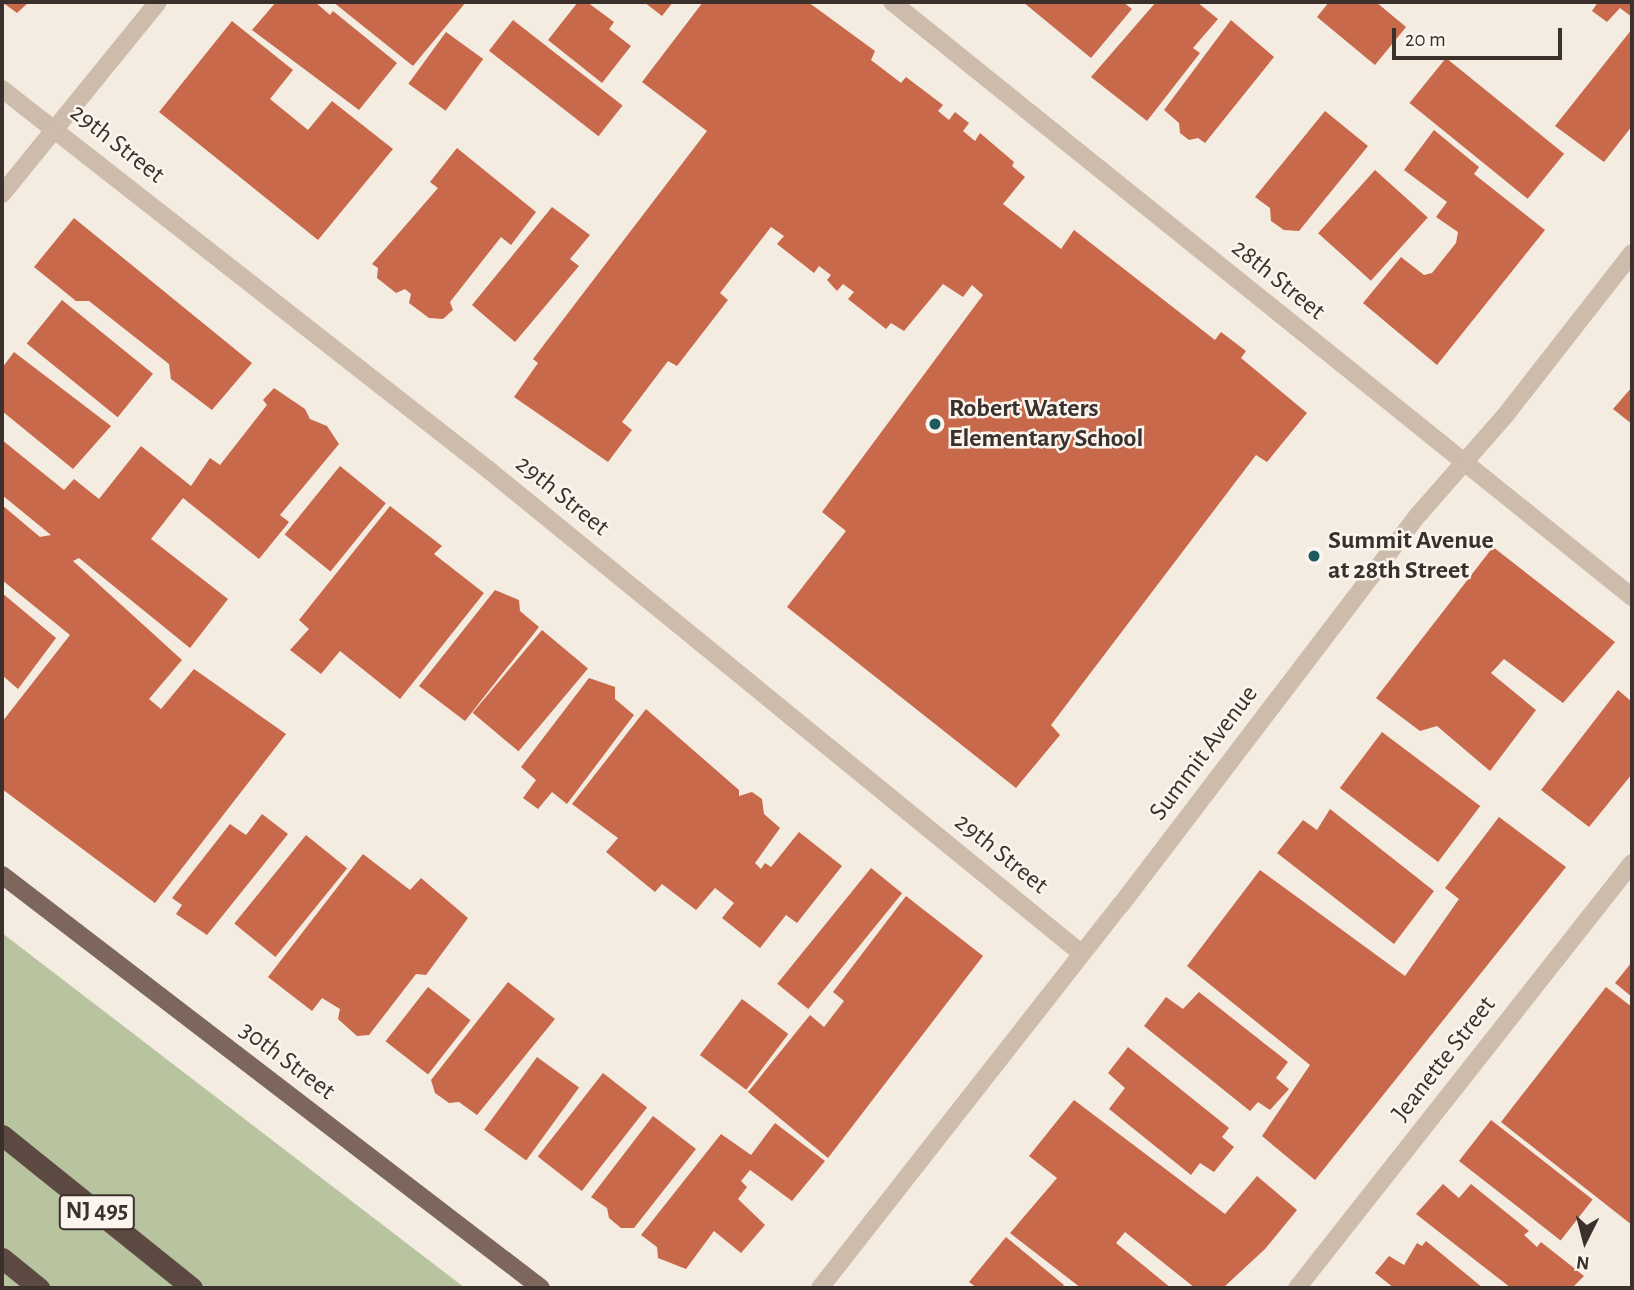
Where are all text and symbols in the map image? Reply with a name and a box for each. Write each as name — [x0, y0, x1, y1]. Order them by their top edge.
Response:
scale bar — [1396, 14, 1566, 58]
text: 20 m — [1405, 29, 1446, 50]
street label: 29th Street — [64, 97, 170, 191]
street label: 28th Street — [1225, 233, 1331, 327]
place label: Robert Waters Elementary School — [949, 393, 1143, 454]
marker: Robert Waters Elementary School — [927, 416, 943, 432]
street label: 29th Street — [509, 449, 615, 543]
place label: Summit Avenue at 28th Street — [1328, 525, 1494, 586]
marker: Summit Avenue at 28th Street — [1306, 548, 1322, 564]
street label: Summit Avenue — [1143, 679, 1265, 827]
street label: 29th Street — [948, 807, 1054, 901]
street label: Jeanette Street — [1385, 990, 1503, 1128]
street label: 30th Street — [233, 1015, 341, 1107]
road number: NJ 495 — [58, 1192, 136, 1232]
north arrow — [1550, 1206, 1620, 1276]
text: N — [1575, 1252, 1590, 1273]

